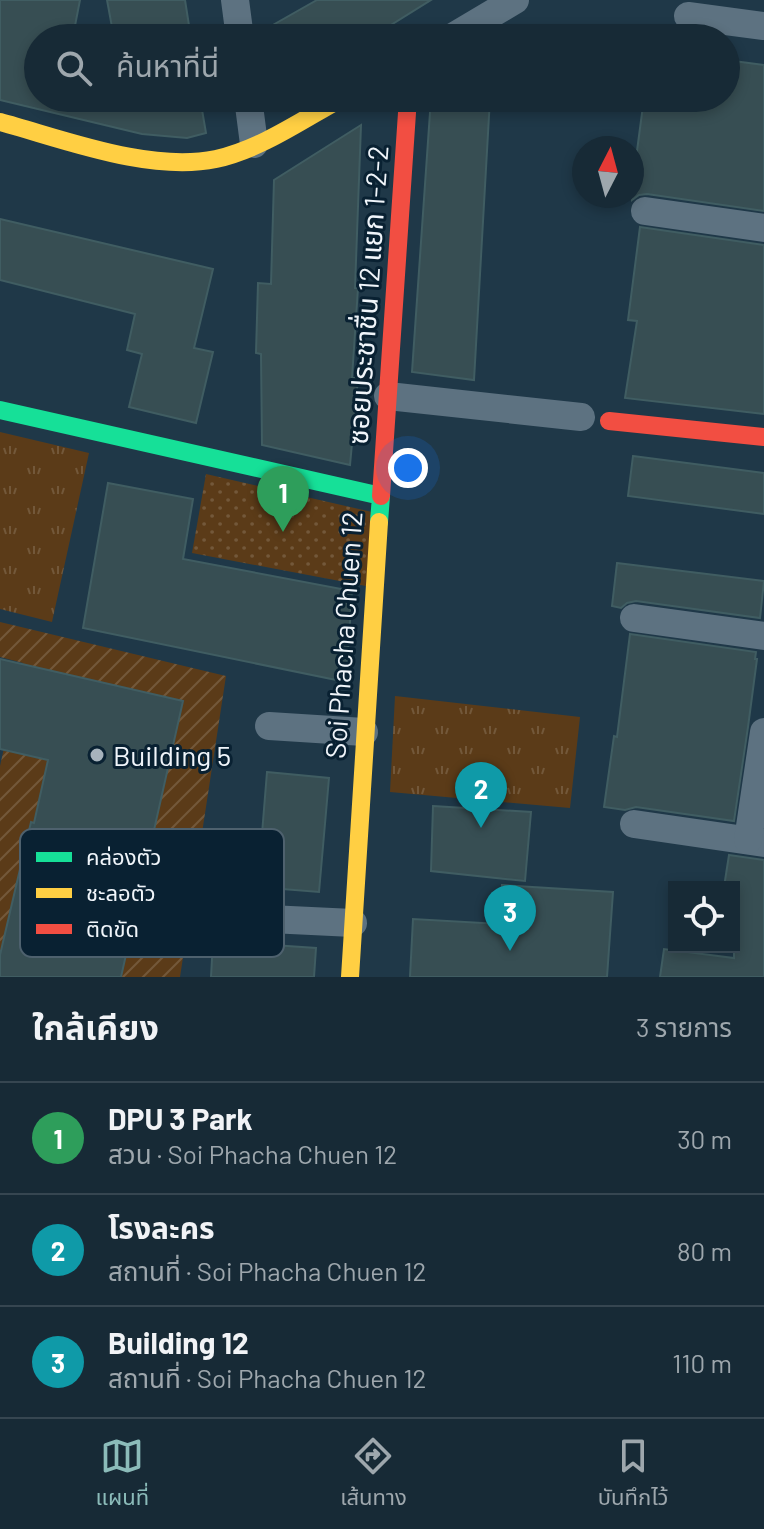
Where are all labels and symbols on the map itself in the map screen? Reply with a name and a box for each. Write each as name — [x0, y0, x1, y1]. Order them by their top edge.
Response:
north arrow — [572, 136, 644, 208]
street label: ซอยประชาชื่น 12 แยก 1-2-2 — [339, 144, 394, 446]
your location — [388, 448, 428, 488]
pin: 1 — [257, 466, 309, 532]
street label: Soi Phacha Chuen 12 — [317, 510, 369, 760]
place label: Building 5 — [113, 738, 231, 772]
marker: Building 5 — [88, 746, 106, 764]
pin: 2 — [455, 762, 507, 828]
legend — [20, 829, 284, 957]
text: คล่องตัว — [86, 843, 161, 869]
text: ชะลอตัว — [86, 879, 156, 905]
pin: 3 — [484, 885, 536, 951]
text: ติดขัด — [86, 915, 139, 941]

